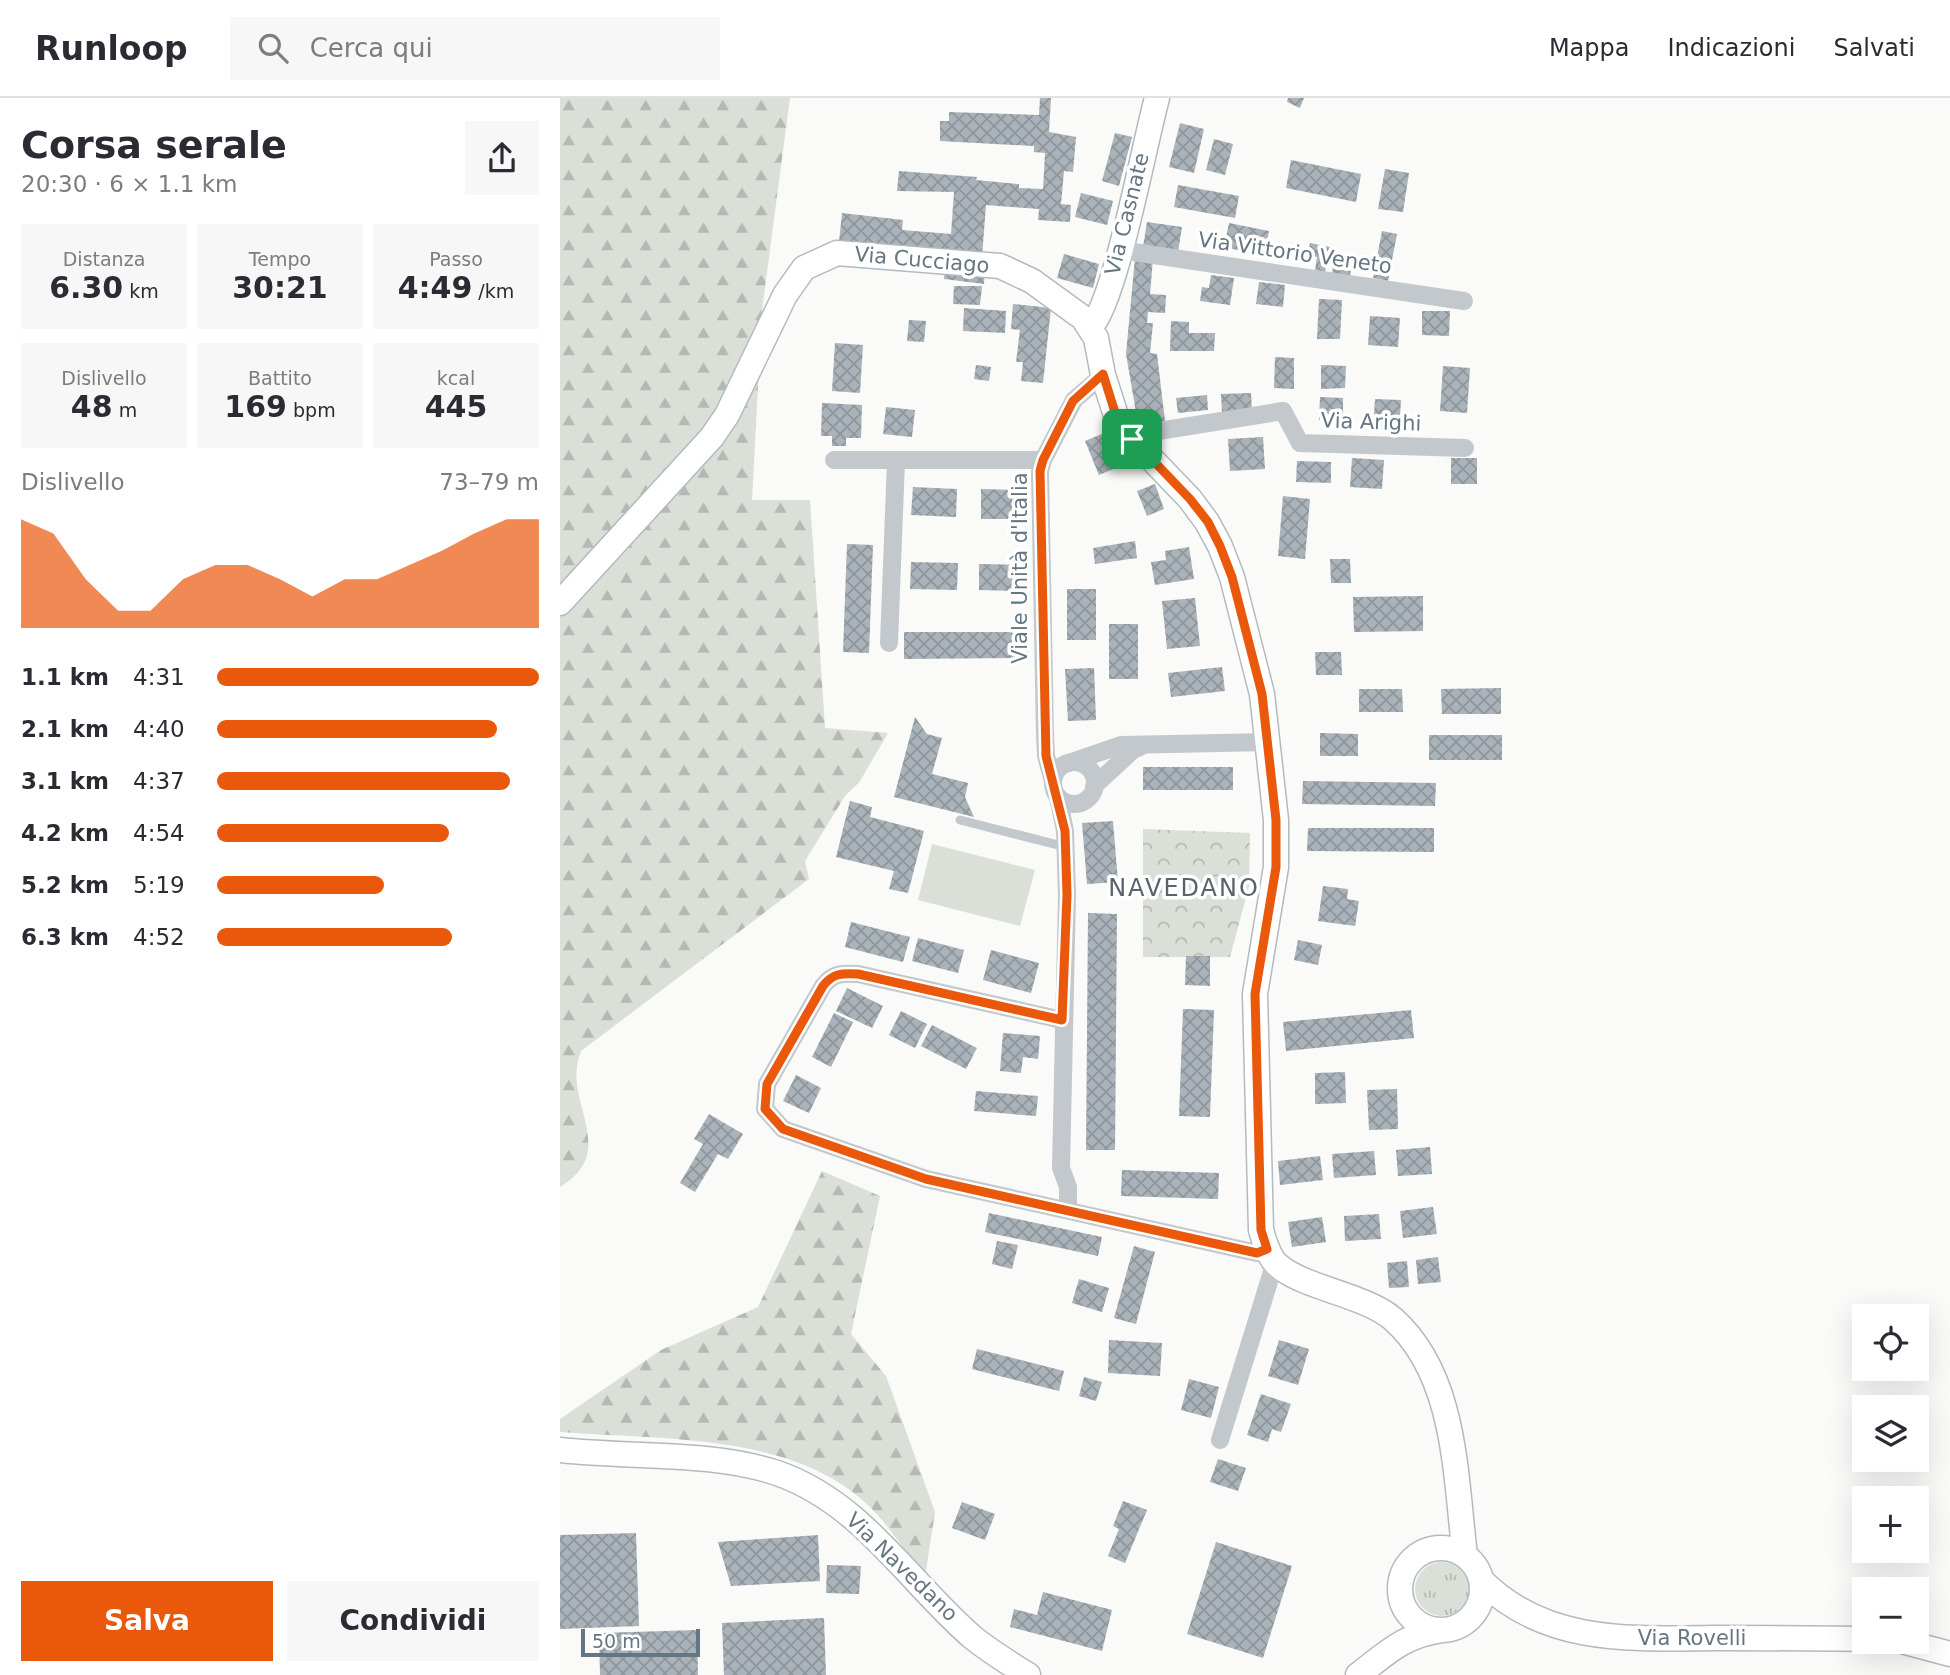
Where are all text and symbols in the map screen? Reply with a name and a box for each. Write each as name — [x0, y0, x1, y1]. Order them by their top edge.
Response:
search box — [230, 17, 720, 80]
text: Runloop — [35, 29, 188, 68]
icon: search — [254, 29, 292, 67]
text: Cerca qui — [310, 33, 433, 63]
text: Mappa — [1549, 34, 1629, 62]
text: Indicazioni — [1667, 34, 1795, 62]
text: Salvati — [1833, 34, 1915, 62]
button: share — [465, 121, 539, 195]
text: Corsa serale — [21, 123, 287, 167]
street label: Via Casnate — [1100, 150, 1154, 278]
text: 20:30 · 6 × 1.1 km — [21, 171, 237, 197]
street label: Via Vittorio Veneto — [1197, 228, 1393, 278]
street label: Via Cucciago — [854, 242, 990, 278]
text: Distanza — [63, 248, 145, 270]
text: Tempo — [249, 248, 311, 270]
text: Passo — [429, 248, 483, 270]
text: 6.30 — [49, 270, 123, 305]
text: 30:21 — [232, 270, 328, 305]
text: 4:49 — [398, 270, 472, 305]
text: km — [123, 280, 159, 302]
text: /km — [472, 280, 514, 302]
text: Dislivello — [61, 367, 147, 389]
text: Battito — [248, 367, 312, 389]
text: kcal — [437, 367, 475, 389]
text: 48 — [71, 389, 113, 424]
text: 169 — [224, 389, 287, 424]
text: 445 — [425, 389, 487, 424]
text: m — [113, 399, 137, 421]
text: bpm — [287, 399, 336, 421]
street label: Via Arighi — [1320, 408, 1422, 436]
pin — [1102, 409, 1162, 469]
icon: arrive — [1113, 420, 1151, 458]
text: Dislivello — [21, 469, 124, 495]
text: 73–79 m — [439, 469, 539, 495]
street label: Viale Unità d'Italia — [1008, 472, 1032, 664]
text: 1.1 km — [21, 664, 109, 690]
text: 4:31 — [133, 664, 185, 690]
text: 2.1 km — [21, 716, 109, 742]
text: 4:40 — [133, 716, 185, 742]
text: 3.1 km — [21, 768, 109, 794]
text: 4:37 — [133, 768, 185, 794]
text: 4.2 km — [21, 820, 109, 846]
text: 4:54 — [133, 820, 185, 846]
text: 5.2 km — [21, 872, 109, 898]
text: 5:19 — [133, 872, 185, 898]
district label: NAVEDANO — [1108, 874, 1260, 902]
text: 6.3 km — [21, 924, 109, 950]
text: 4:52 — [133, 924, 185, 950]
map controls — [1852, 1304, 1929, 1654]
button: locate — [1852, 1304, 1929, 1381]
button: layers — [1852, 1395, 1929, 1472]
button: + — [1852, 1486, 1929, 1563]
street label: Via Navedano — [841, 1508, 963, 1626]
button: − — [1852, 1577, 1929, 1654]
button: Salva — [21, 1581, 273, 1661]
button: Condividi — [287, 1581, 539, 1661]
scale bar — [581, 1626, 700, 1658]
street label: Via Rovelli — [1638, 1626, 1746, 1650]
text: 50 m — [592, 1630, 641, 1652]

